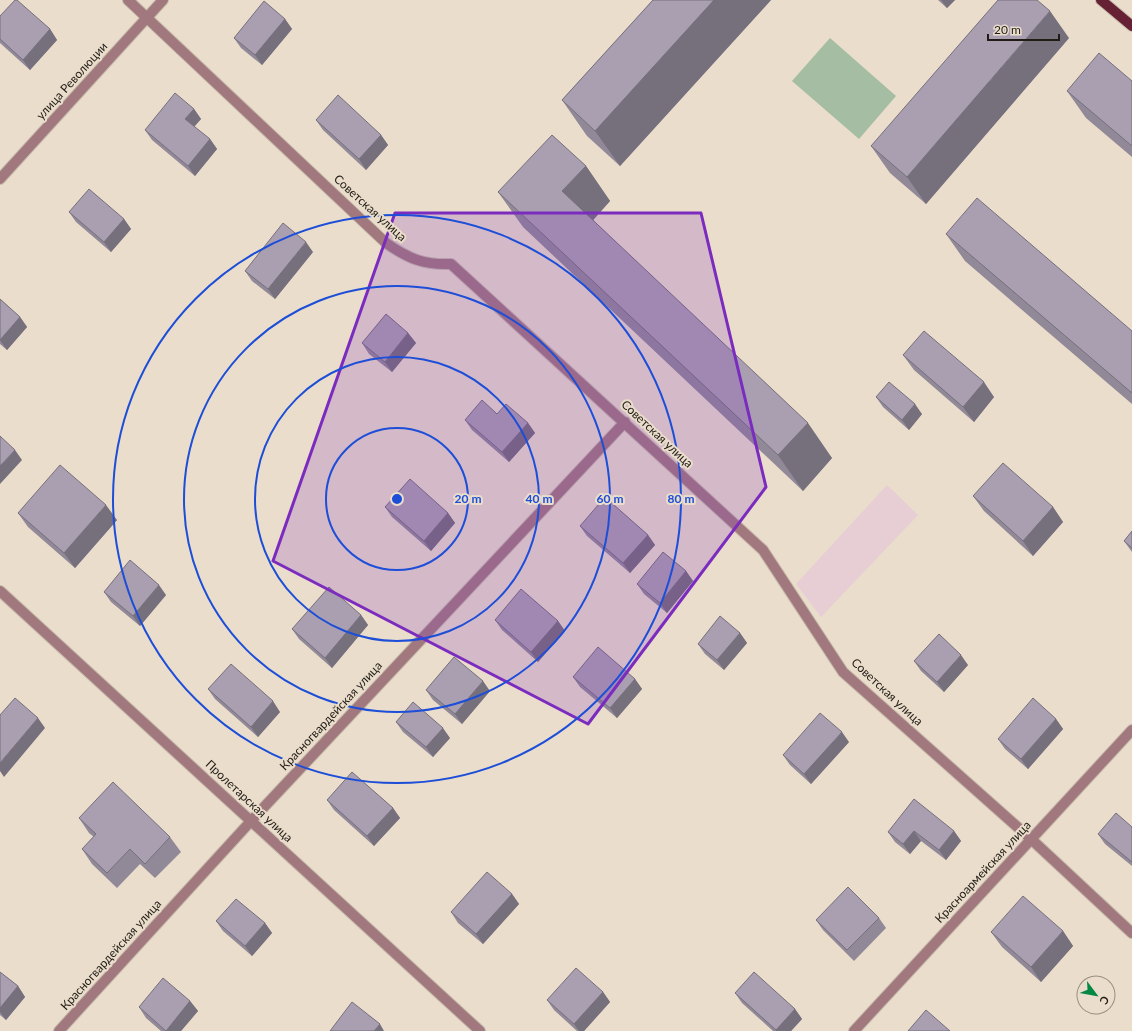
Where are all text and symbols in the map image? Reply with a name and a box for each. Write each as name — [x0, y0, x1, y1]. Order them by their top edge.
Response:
scale bar — [988, 16, 1059, 42]
text: 20 m — [994, 22, 1021, 37]
street label: улица Революции — [33, 39, 110, 123]
street label: Советская улица — [331, 171, 410, 244]
street label: Советская улица — [618, 397, 696, 471]
text: 20 m — [455, 491, 481, 506]
text: 40 m — [526, 491, 552, 506]
text: 60 m — [597, 491, 623, 506]
text: 80 m — [668, 491, 694, 506]
centre of rings — [390, 492, 404, 506]
street label: Советская улица — [848, 655, 926, 729]
street label: Красногвардейская улица — [276, 658, 385, 773]
street label: Пролетарская улица — [203, 756, 296, 845]
street label: Красноармейская улица — [931, 818, 1034, 926]
street label: Красногвардейская улица — [57, 896, 164, 1013]
north arrow — [1076, 975, 1116, 1015]
text: С — [1097, 994, 1112, 1008]

